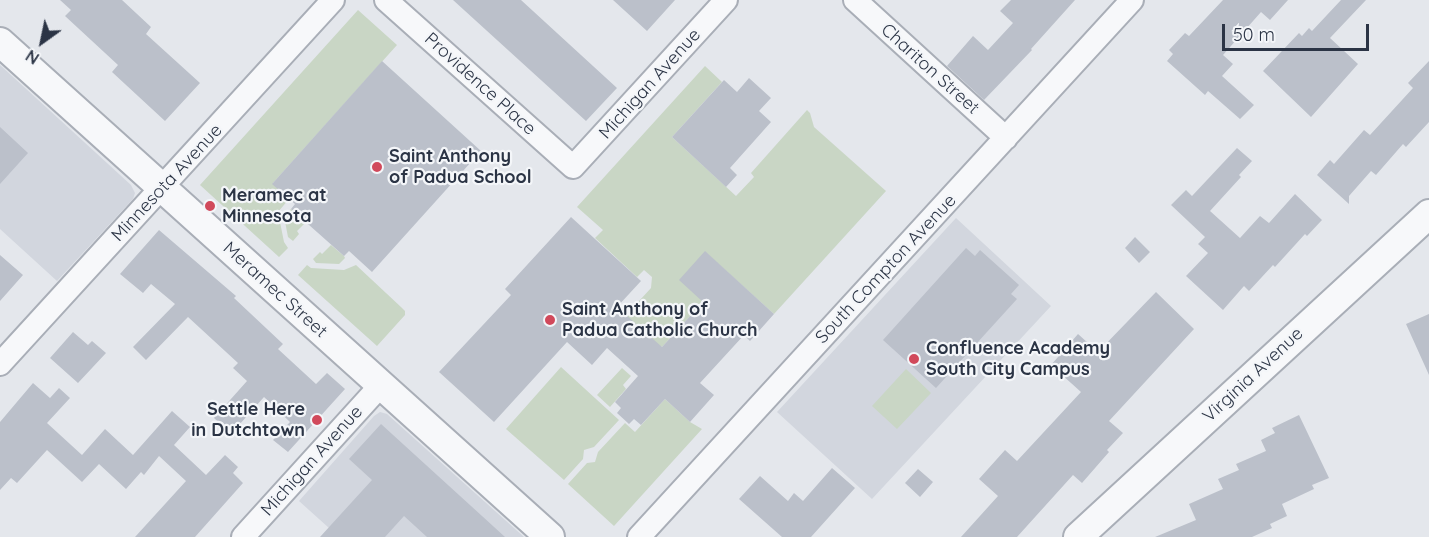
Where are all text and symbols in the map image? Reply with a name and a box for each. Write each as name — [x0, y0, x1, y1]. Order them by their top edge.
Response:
north arrow — [12, 12, 72, 72]
scale bar — [1225, 12, 1372, 50]
street label: Chariton Street — [876, 19, 984, 119]
text: 50 m — [1233, 23, 1275, 46]
street label: Michigan Avenue — [595, 24, 705, 144]
street label: Providence Place — [420, 28, 540, 140]
text: N — [22, 46, 43, 69]
street label: Minnesota Avenue — [107, 120, 227, 246]
place label: Saint Anthony of Padua School — [389, 146, 532, 188]
marker: Saint Anthony of Padua School — [370, 160, 384, 174]
place label: Meramec at Minnesota — [222, 185, 327, 228]
street label: South Compton Avenue — [811, 190, 961, 348]
marker: Meramec at Minnesota — [203, 199, 217, 213]
street label: Meramec Street — [218, 238, 332, 342]
place label: Saint Anthony of Padua Catholic Church — [562, 299, 758, 342]
marker: Saint Anthony of Padua Catholic Church — [543, 313, 557, 327]
street label: Virginia Avenue — [1198, 323, 1308, 427]
place label: Confluence Academy South City Campus — [926, 338, 1110, 380]
marker: Confluence Academy South City Campus — [907, 352, 921, 366]
place label: Settle Here in Dutchtown — [191, 399, 305, 442]
street label: Michigan Avenue — [257, 401, 367, 521]
marker: Settle Here in Dutchtown — [310, 413, 324, 427]

